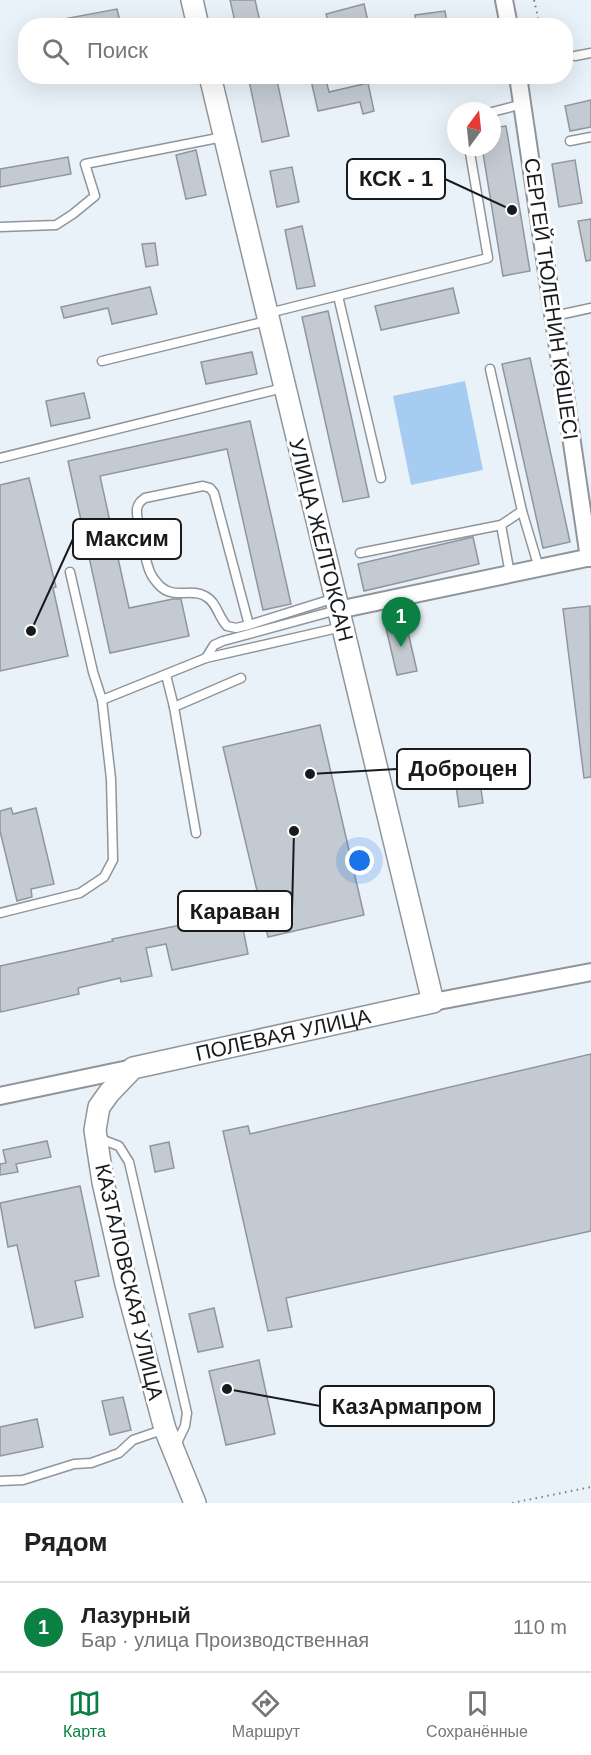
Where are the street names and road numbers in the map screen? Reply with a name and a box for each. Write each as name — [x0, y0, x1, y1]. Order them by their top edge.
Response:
street label: СЕРГЕЙ ТЮЛЕНИН КӨШЕСІ — [520, 156, 583, 441]
street label: УЛИЦА ЖЕЛТОКСАН — [285, 436, 358, 644]
street label: ПОЛЕВАЯ УЛИЦА — [193, 1004, 373, 1065]
street label: КАЗТАЛОВСКАЯ УЛИЦА — [91, 1162, 168, 1402]

